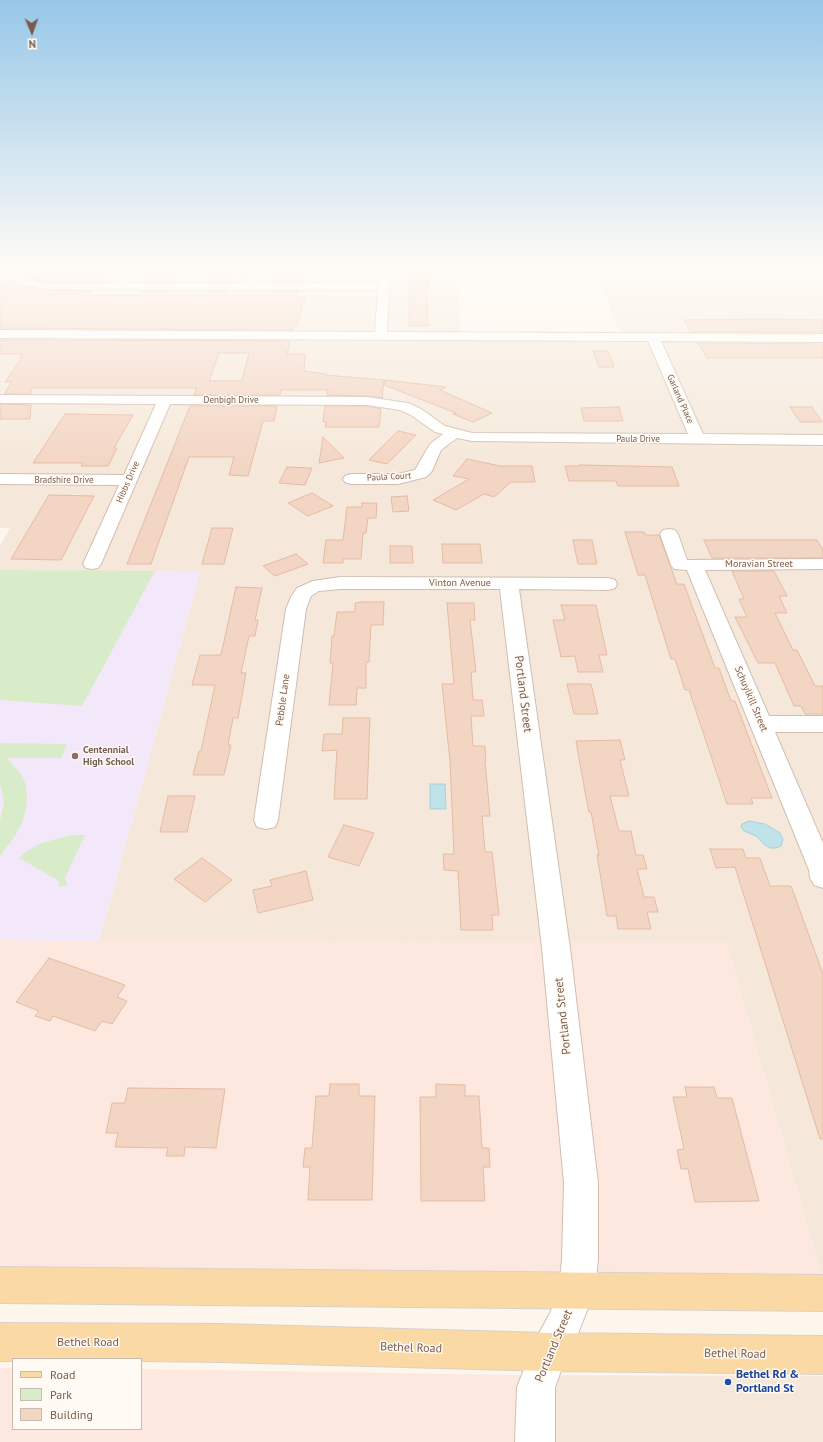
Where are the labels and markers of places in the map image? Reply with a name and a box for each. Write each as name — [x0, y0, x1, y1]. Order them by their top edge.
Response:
place label: Centennial High School — [83, 744, 134, 768]
marker: Centennial High School — [70, 751, 80, 761]
place label: Bethel Rd & Portland St — [736, 1368, 799, 1396]
marker: Bethel Rd & Portland St — [723, 1377, 733, 1387]

